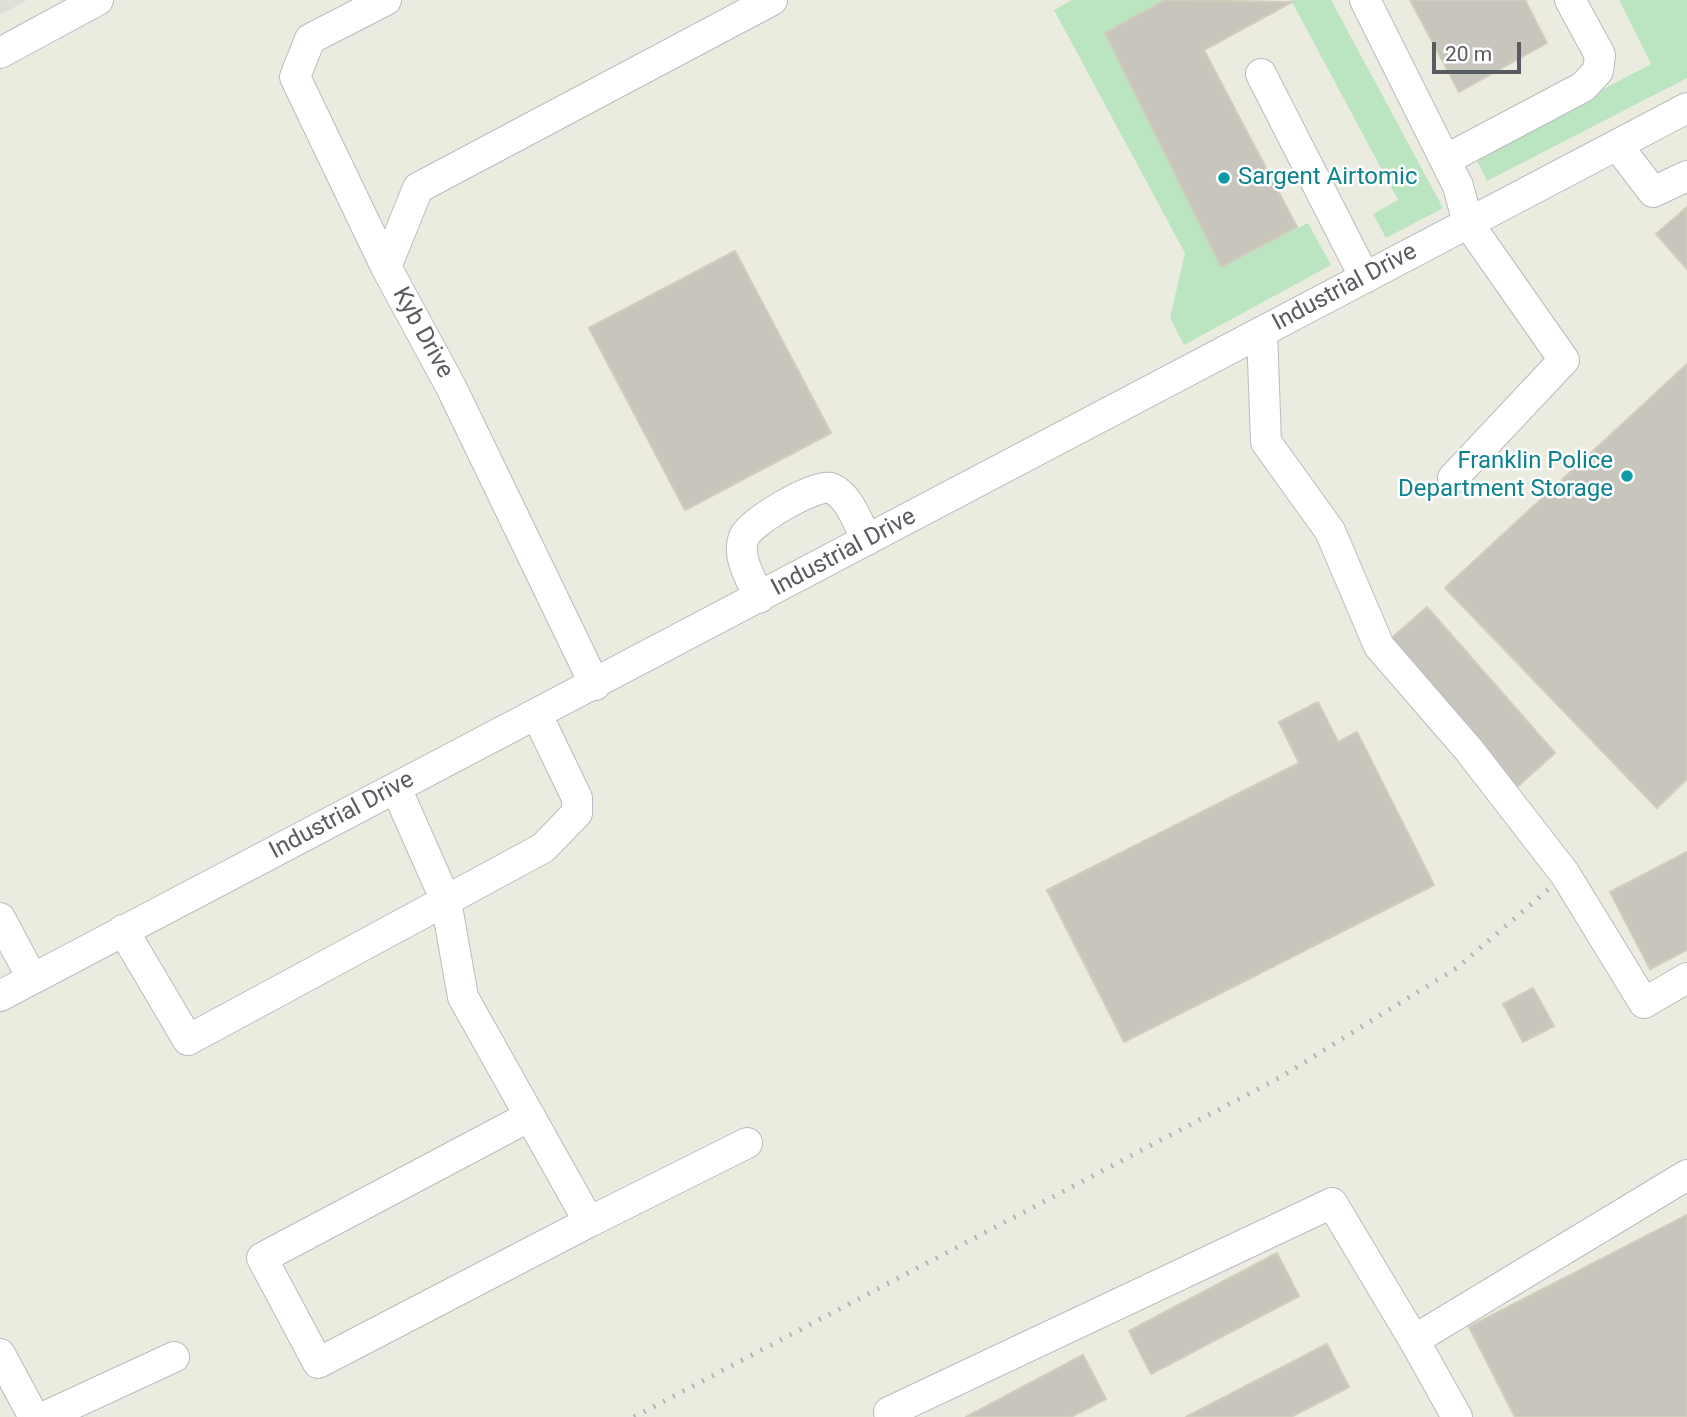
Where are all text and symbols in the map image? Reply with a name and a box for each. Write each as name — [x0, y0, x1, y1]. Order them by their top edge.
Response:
scale bar — [1435, 28, 1524, 72]
text: 20 m — [1445, 42, 1492, 66]
place label: Sargent Airtomic — [1238, 164, 1417, 192]
marker: Sargent Airtomic — [1216, 170, 1232, 186]
street label: Industrial Drive — [1268, 238, 1422, 338]
street label: Kyb Drive — [385, 283, 459, 383]
place label: Franklin Police Department Storage — [1398, 448, 1613, 504]
marker: Franklin Police Department Storage — [1619, 468, 1635, 484]
street label: Industrial Drive — [767, 503, 921, 603]
street label: Industrial Drive — [265, 766, 419, 866]

